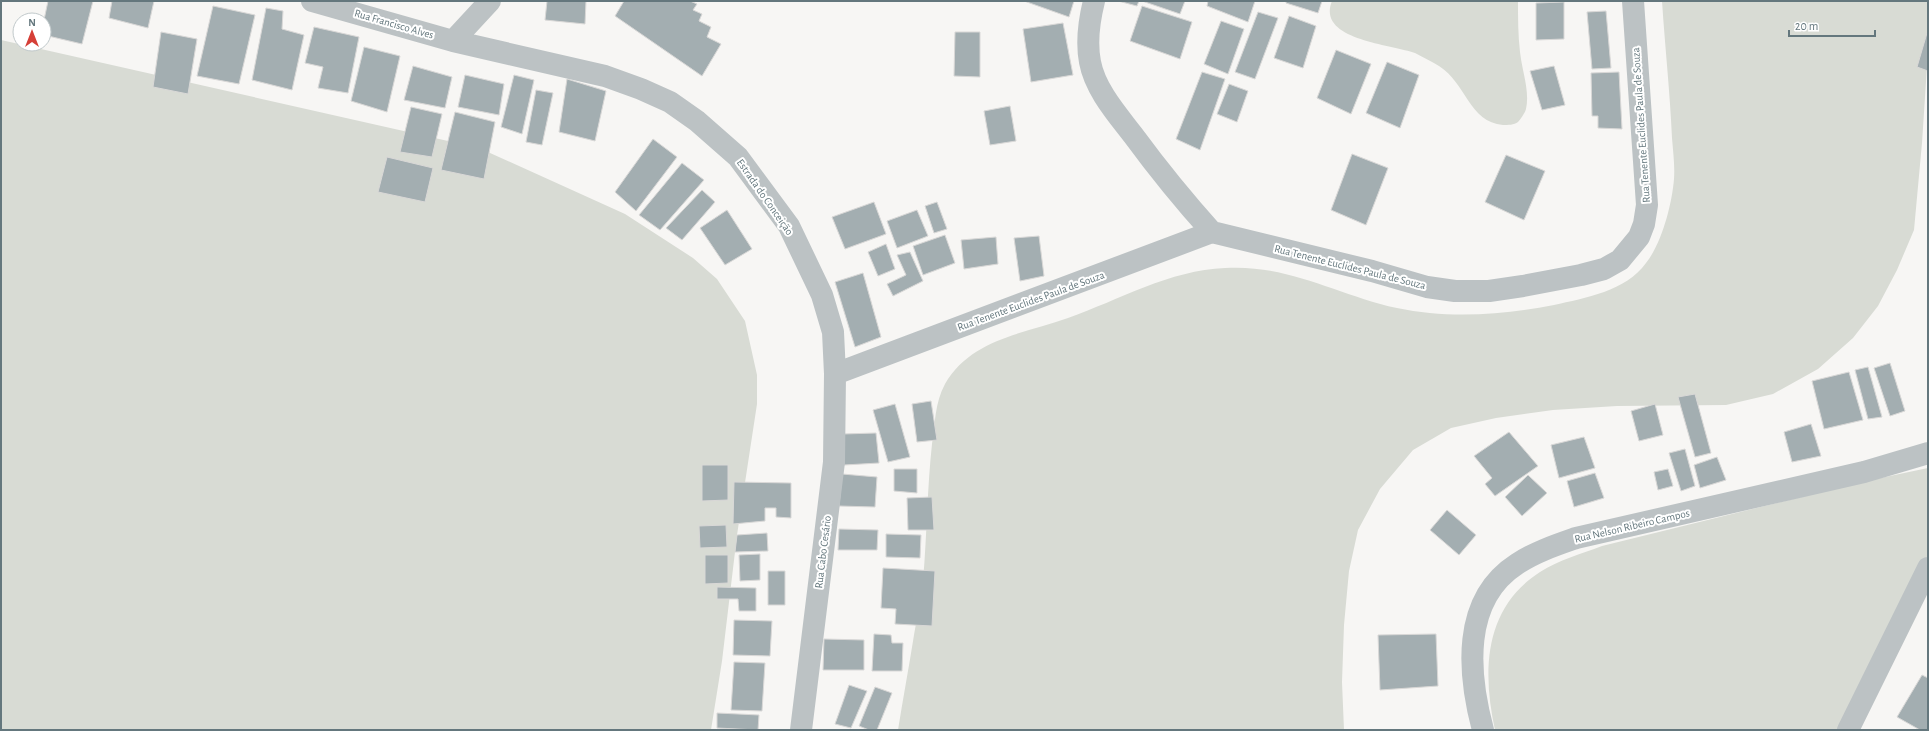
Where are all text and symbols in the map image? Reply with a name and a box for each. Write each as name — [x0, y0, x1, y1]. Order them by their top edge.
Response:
street label: Rua Francisco Alves — [353, 7, 435, 41]
north arrow — [12, 12, 52, 52]
scale bar — [1789, 12, 1875, 38]
text: N — [28, 17, 36, 28]
text: 20 m — [1795, 20, 1818, 32]
street label: Rua Tenente Euclides Paula de Souza — [1630, 47, 1652, 203]
street label: Estrada do Conceição — [735, 157, 795, 237]
street label: Rua Tenente Euclides Paula de Souza — [1273, 243, 1427, 291]
street label: Rua Tenente Euclides Paula de Souza — [956, 269, 1106, 333]
street label: Rua Nelson Ribeiro Campos — [1573, 507, 1691, 545]
street label: Rua Cabo Cesário — [813, 515, 833, 589]

